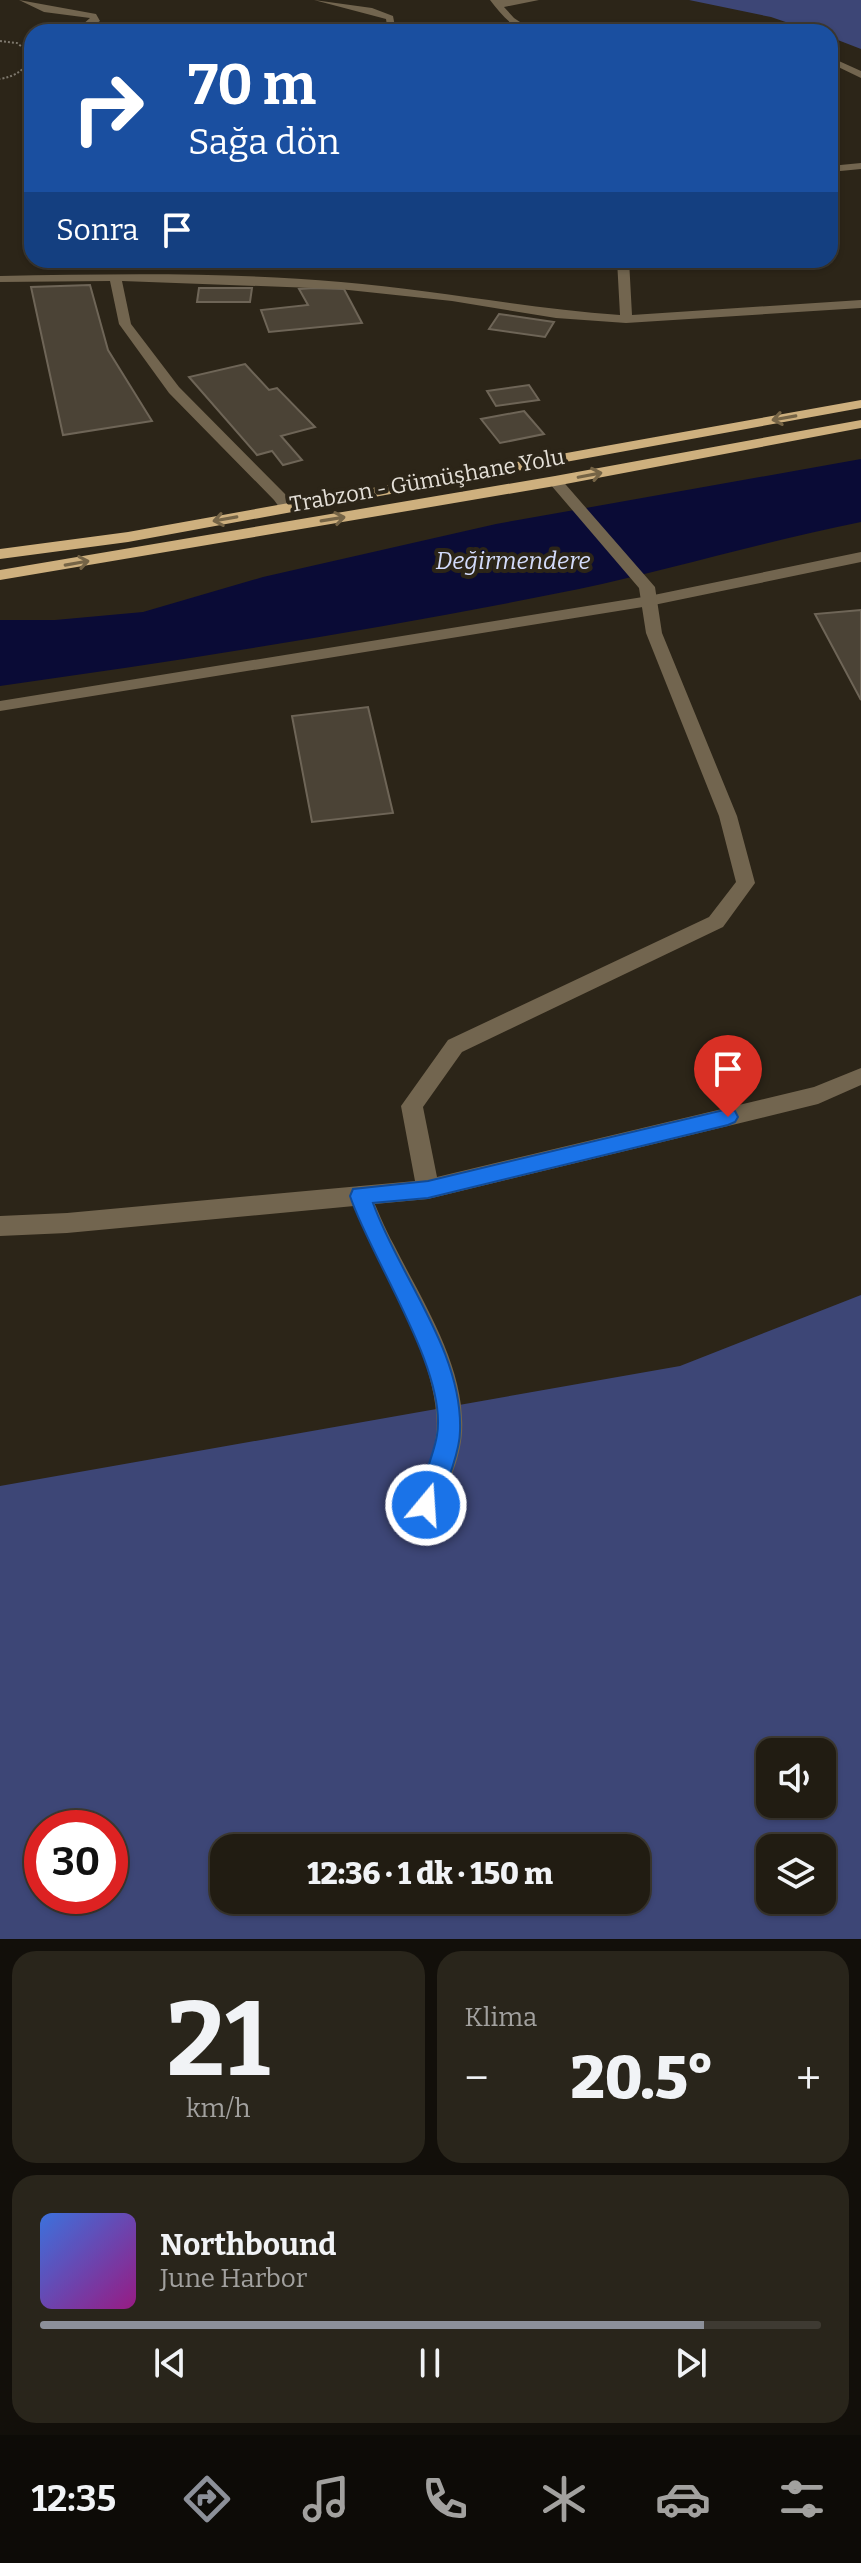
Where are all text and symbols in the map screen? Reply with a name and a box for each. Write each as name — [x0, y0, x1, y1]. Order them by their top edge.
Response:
text: 70 m — [188, 52, 316, 119]
icon: right — [56, 56, 160, 160]
text: Sağa dön — [188, 120, 340, 164]
icon: arrive — [155, 208, 199, 252]
text: Sonra — [56, 212, 139, 248]
one-way arrow — [772, 411, 797, 426]
street label: Trabzon - Gümüşhane Yolu — [288, 443, 567, 518]
one-way arrow — [576, 466, 602, 481]
one-way arrow — [320, 511, 346, 526]
one-way arrow — [213, 513, 239, 528]
water label: Değirmendere — [435, 547, 591, 575]
one-way arrow — [64, 554, 89, 569]
pin — [694, 1035, 762, 1117]
icon: arrive — [706, 1047, 750, 1091]
position arrow — [384, 1463, 468, 1547]
map controls — [756, 1738, 836, 1914]
button: sound — [756, 1738, 836, 1818]
speed limit sign: 30 — [24, 1810, 128, 1914]
button: layers — [756, 1834, 836, 1914]
text: 12:36 · 1 dk · 150 m — [307, 1856, 553, 1892]
text: 21 — [167, 1978, 270, 2103]
text: Klima — [465, 2002, 537, 2033]
text: 20.5° — [571, 2042, 714, 2114]
text: − — [465, 2052, 489, 2105]
text: + — [796, 2052, 821, 2105]
text: km/h — [186, 2093, 250, 2124]
text: Northbound — [160, 2227, 336, 2263]
text: June Harbor — [160, 2263, 307, 2294]
icon: previous — [148, 2341, 192, 2385]
icon: pause — [408, 2341, 452, 2385]
icon: next — [669, 2341, 713, 2385]
icon: directions — [179, 2471, 235, 2527]
icon: music — [298, 2471, 354, 2527]
icon: phone — [417, 2471, 473, 2527]
icon: climate — [536, 2471, 592, 2527]
icon: car — [655, 2471, 711, 2527]
icon: filters — [774, 2471, 830, 2527]
text: 12:35 — [31, 2477, 116, 2521]

